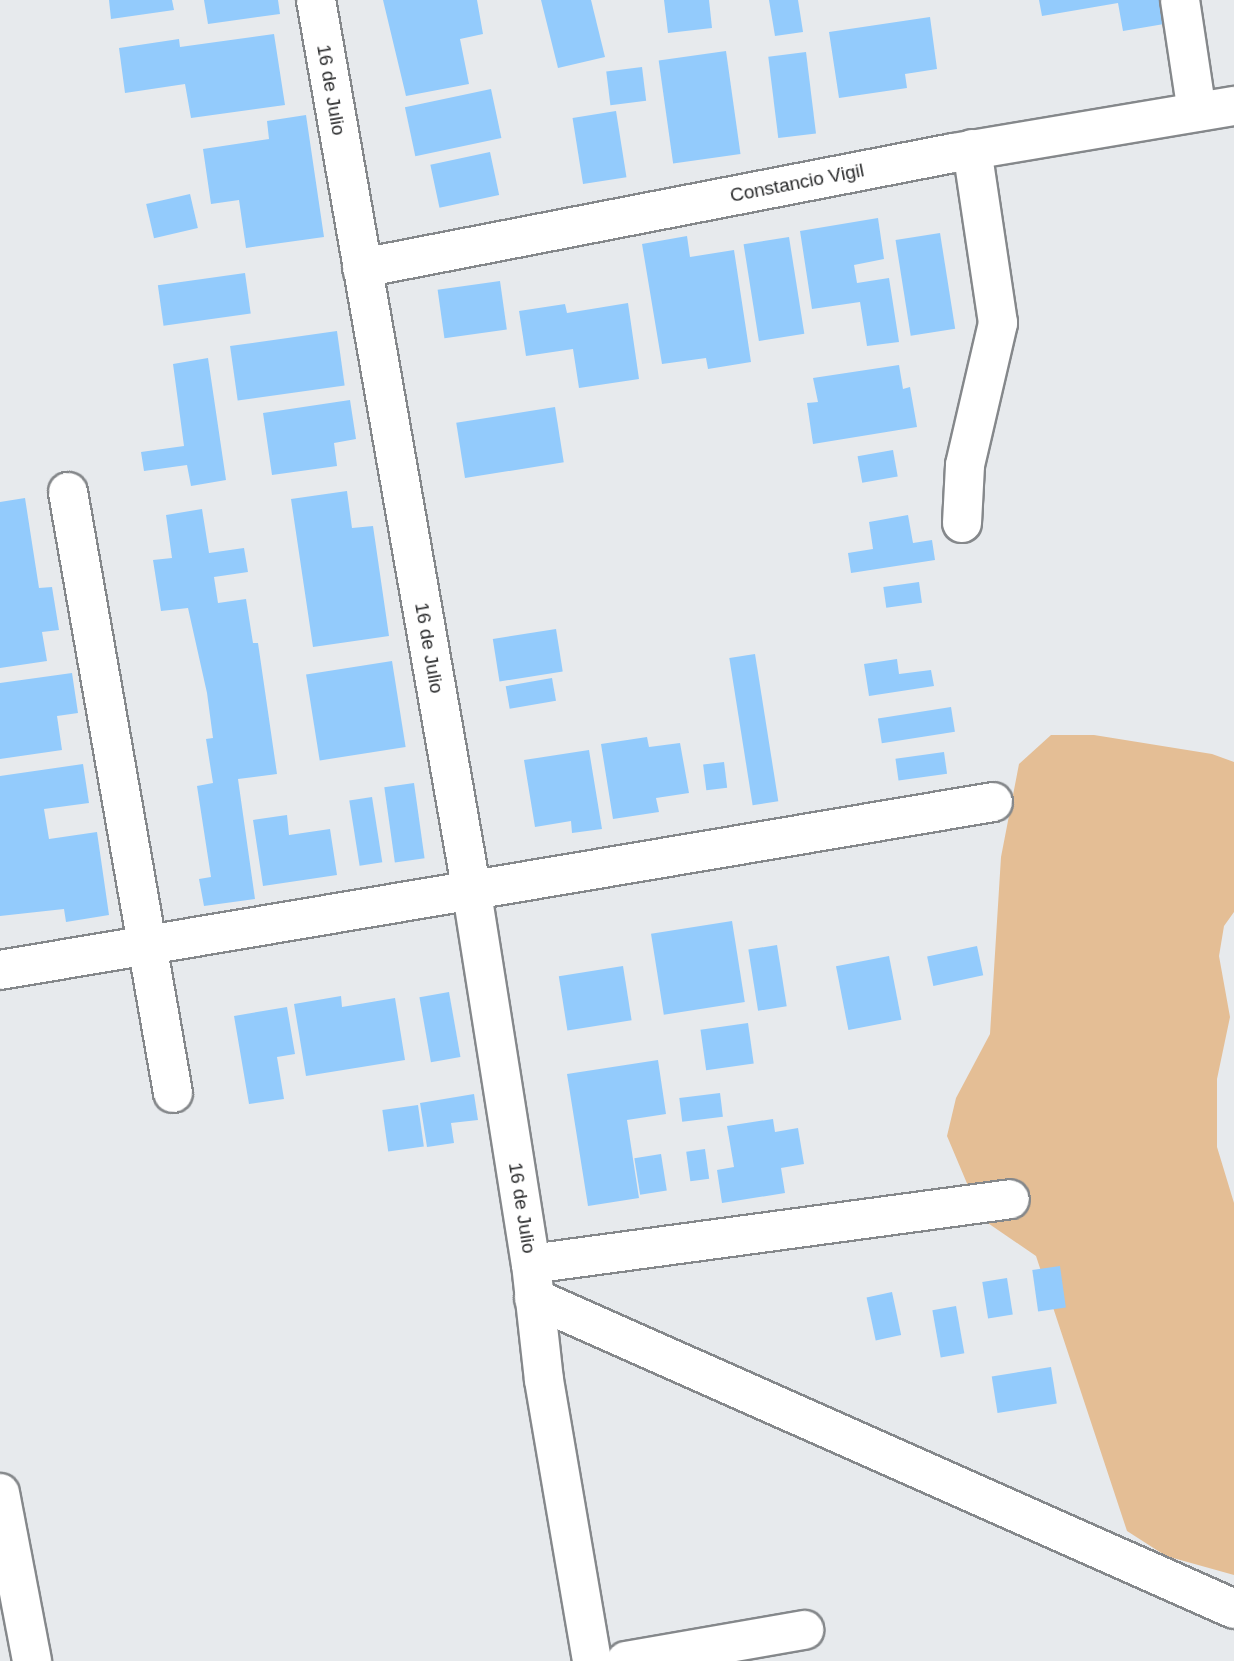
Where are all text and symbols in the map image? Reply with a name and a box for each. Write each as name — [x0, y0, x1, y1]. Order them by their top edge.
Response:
street label: 16 de Julio — [312, 43, 350, 137]
street label: Constancio Vigil — [728, 159, 866, 207]
street label: 16 de Julio — [410, 601, 448, 695]
street label: 16 de Julio — [504, 1161, 540, 1255]

